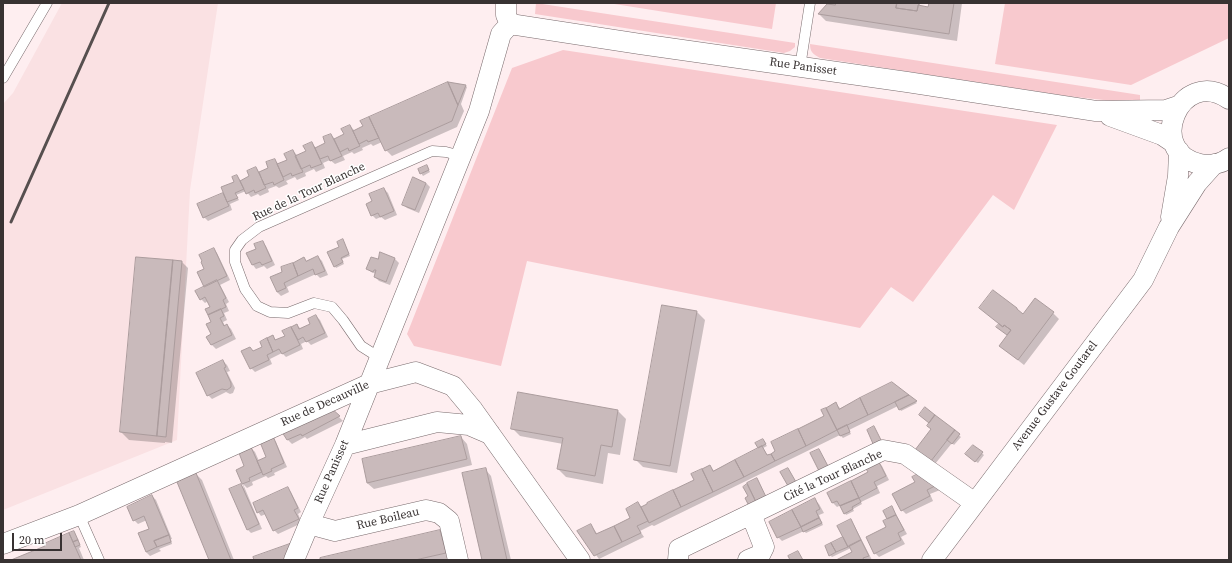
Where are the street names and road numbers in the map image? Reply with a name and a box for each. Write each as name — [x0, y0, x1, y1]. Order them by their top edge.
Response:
street label: Rue Panisset — [768, 55, 838, 79]
street label: Rue de la Tour Blanche — [250, 160, 368, 224]
street label: Avenue Gustave Goutarel — [1009, 338, 1101, 454]
street label: Rue de Decauville — [278, 378, 372, 430]
street label: Rue Panisset — [312, 438, 352, 506]
street label: Cité la Tour Blanche — [781, 447, 885, 505]
street label: Rue Boileau — [355, 505, 421, 533]

